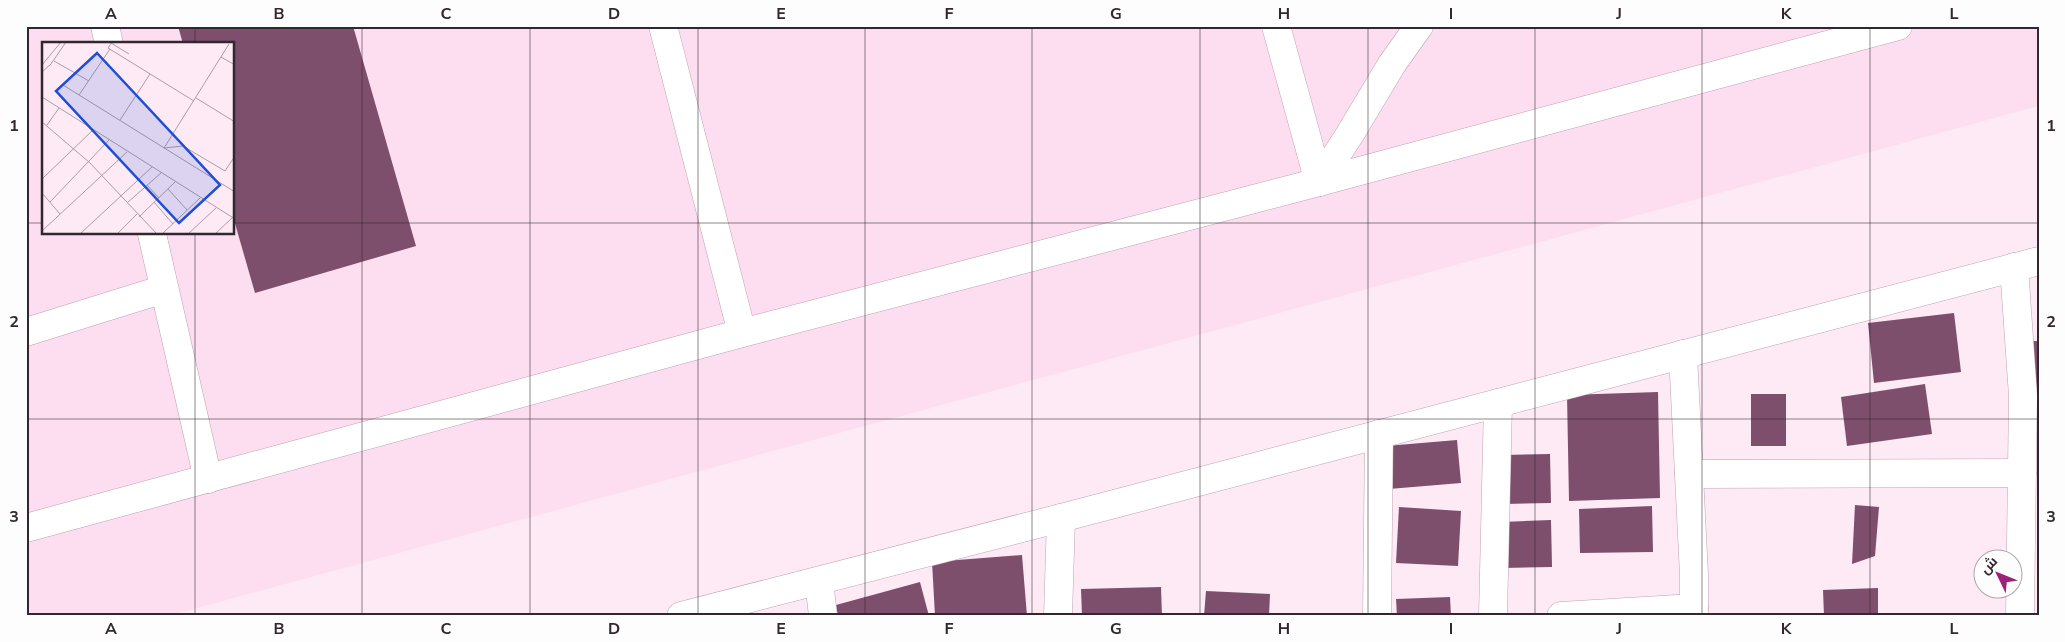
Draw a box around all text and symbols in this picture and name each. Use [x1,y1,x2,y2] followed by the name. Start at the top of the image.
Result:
[105,3,117,25] text: A
[273,3,285,25] text: B
[441,3,452,25] text: C
[608,3,620,25] text: D
[776,3,786,25] text: E
[945,3,954,25] text: F
[1110,3,1122,25] text: G
[1278,3,1290,25] text: H
[1449,3,1453,25] text: I
[1615,3,1622,25] text: J
[1781,3,1793,25] text: K
[1950,3,1959,25] text: L
[42,42,235,235] inset map
[9,115,19,137] text: 1
[2046,115,2056,137] text: 1
[9,311,19,333] text: 2
[2046,311,2056,333] text: 2
[9,506,19,528] text: 3
[2046,506,2056,528] text: 3
[1972,550,2022,600] north arrow
[1976,552,2002,579] text: ش
[105,618,117,640] text: A
[273,618,285,640] text: B
[441,618,452,640] text: C
[608,618,620,640] text: D
[776,618,786,640] text: E
[945,618,954,640] text: F
[1110,618,1122,640] text: G
[1278,618,1290,640] text: H
[1449,618,1453,640] text: I
[1615,618,1622,640] text: J
[1781,618,1793,640] text: K
[1950,618,1959,640] text: L

